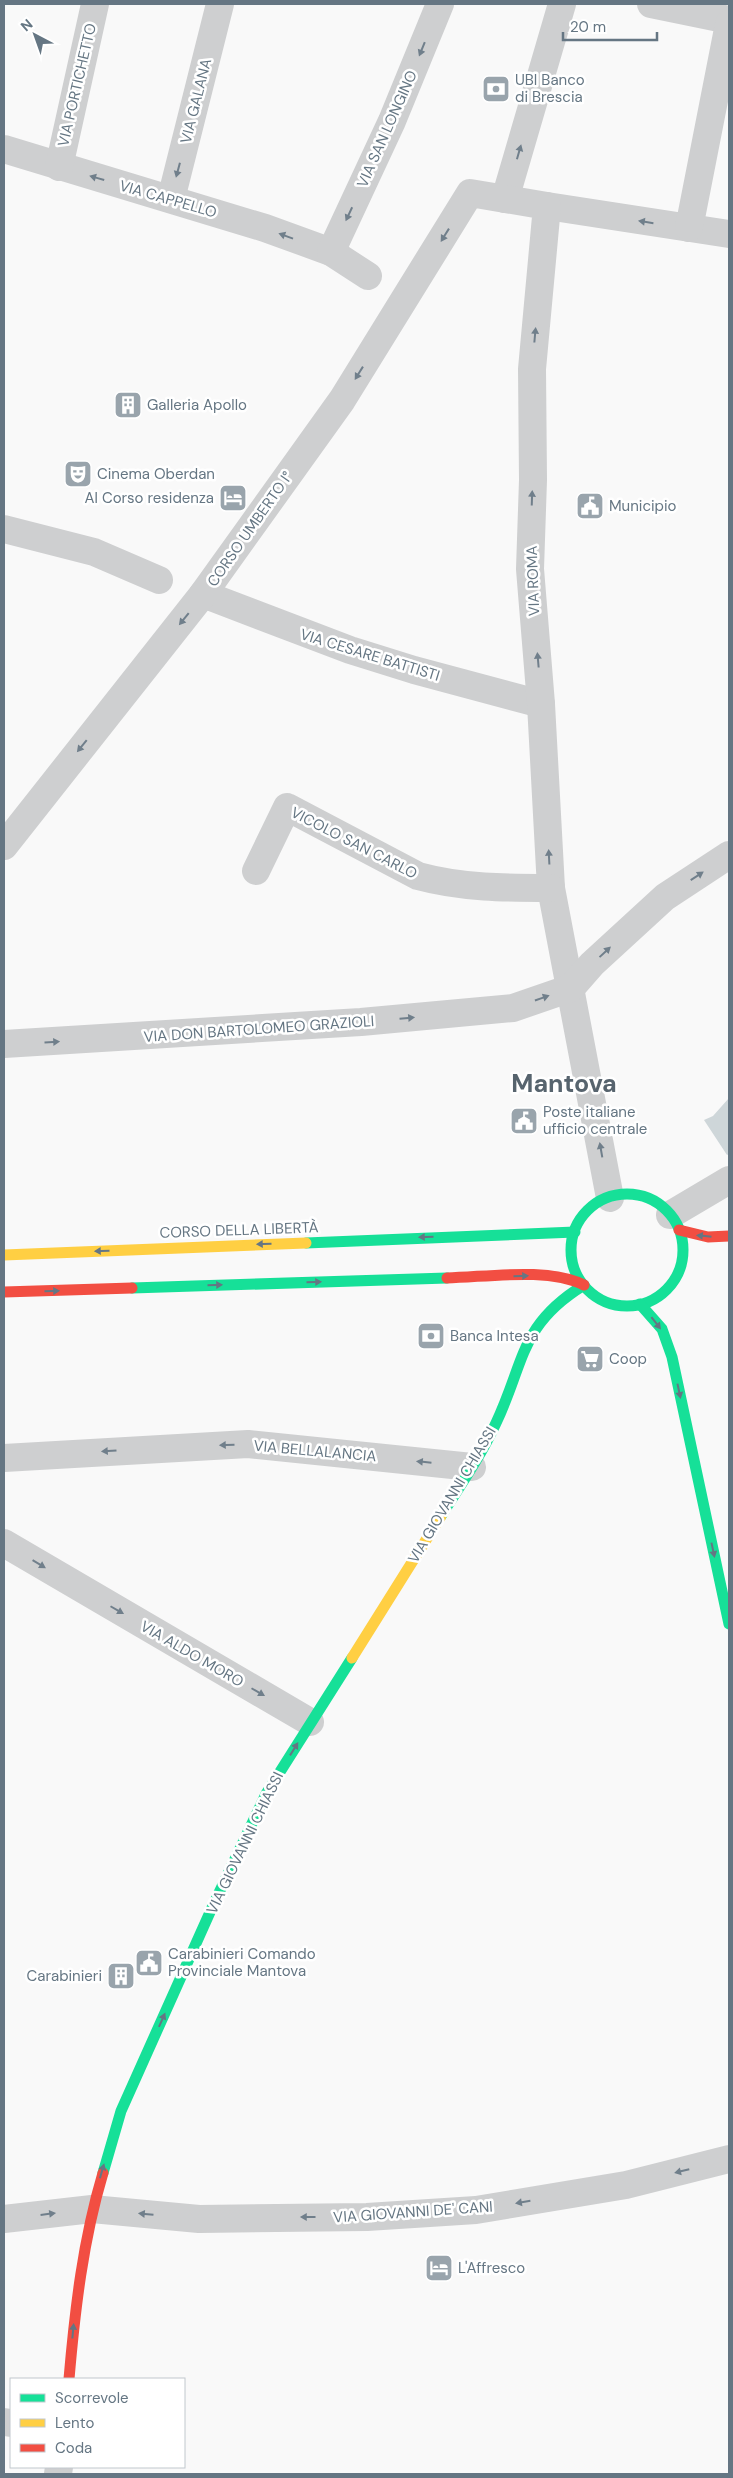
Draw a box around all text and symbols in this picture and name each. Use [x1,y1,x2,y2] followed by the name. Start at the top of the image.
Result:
[10,10,60,60] north arrow
[563,10,657,42] scale bar
[17,15,36,35] text: N
[570,17,606,37] text: 20 m
[53,21,101,149] street label: VIA PORTICHETTO
[417,42,425,56] one-way arrow
[176,56,216,146] street label: VIA GALANA
[352,67,422,191] street label: VIA SAN LONGINO
[515,70,585,107] place label: UBI Banco di Brescia
[481,74,511,104] bank icon: UBI Banco di Brescia
[515,144,523,159] one-way arrow
[174,162,182,177] one-way arrow
[89,173,104,181] one-way arrow
[117,176,219,222] street label: VIA CAPPELLO
[345,207,353,221] one-way arrow
[638,218,654,226] one-way arrow
[440,228,449,241] one-way arrow
[278,231,293,239] one-way arrow
[531,327,539,343] one-way arrow
[354,366,363,379] one-way arrow
[113,390,143,420] building icon: Galleria Apollo
[147,395,247,415] place label: Galleria Apollo
[63,459,93,489] theatre icon: Cinema Oberdan
[97,464,215,484] place label: Cinema Oberdan
[203,467,297,591] street label: CORSO UMBERTO I°
[218,483,248,513] hotel icon: Al Corso residenza
[85,488,214,508] place label: Al Corso residenza
[529,489,537,505] one-way arrow
[575,491,605,521] public building icon: Municipio
[609,496,677,516] place label: Municipio
[522,545,544,617] street label: VIA ROMA
[178,612,189,625] one-way arrow
[298,624,442,686] street label: VIA CESARE BATTISTI
[533,652,541,668] one-way arrow
[76,739,87,752] one-way arrow
[287,802,421,884] street label: VICOLO SAN CARLO
[545,849,553,865] one-way arrow
[690,871,704,881] one-way arrow
[598,947,611,958] one-way arrow
[535,994,550,1002] one-way arrow
[143,1011,375,1047] street label: VIA DON BARTOLOMEO GRAZIOLI
[399,1014,415,1022] one-way arrow
[45,1037,61,1045] one-way arrow
[511,1067,617,1100] district label: Mantova
[543,1102,647,1139] place label: Poste italiane ufficio centrale
[509,1106,539,1136] public building icon: Poste italiane ufficio centrale
[597,1142,605,1157] one-way arrow
[159,1217,319,1243] street label: CORSO DELLA LIBERTÀ
[695,1232,711,1240] one-way arrow
[418,1233,434,1241] one-way arrow
[256,1240,272,1248] one-way arrow
[94,1247,110,1255] one-way arrow
[513,1272,529,1280] one-way arrow
[307,1278,323,1286] one-way arrow
[207,1281,223,1289] one-way arrow
[45,1286,61,1294] one-way arrow
[651,1316,662,1329] one-way arrow
[416,1321,446,1351] bank icon: Banca Intesa
[450,1326,539,1346] place label: Banca Intesa
[575,1344,605,1374] supermarket icon: Coop
[609,1349,647,1369] place label: Coop
[675,1384,683,1399] one-way arrow
[403,1423,501,1567] street label: VIA GIOVANNI CHIASSI
[253,1436,377,1466] street label: VIA BELLALANCIA
[219,1442,235,1450] one-way arrow
[101,1448,117,1456] one-way arrow
[416,1458,432,1466] one-way arrow
[710,1543,718,1559] one-way arrow
[33,1560,46,1569] one-way arrow
[110,1606,124,1615] one-way arrow
[137,1616,247,1692] street label: VIA ALDO MORO
[251,1687,264,1696] one-way arrow
[289,1742,298,1755] one-way arrow
[202,1769,288,1917] street label: VIA GIOVANNI CHIASSI
[168,1944,316,1981] place label: Carabinieri Comando Provinciale Mantova
[134,1948,164,1978] public building icon: Carabinieri Comando Provinciale Mantova
[106,1961,136,1991] building icon: Carabinieri
[27,1966,102,1986] place label: Carabinieri
[158,2013,166,2027] one-way arrow
[99,2164,107,2179] one-way arrow
[674,2167,689,2175] one-way arrow
[333,2196,493,2228] street label: VIA GIOVANNI DE' CANI
[514,2199,530,2207] one-way arrow
[40,2210,56,2218] one-way arrow
[138,2210,154,2218] one-way arrow
[300,2213,316,2221] one-way arrow
[424,2253,454,2283] hotel icon: L'Affresco
[458,2258,525,2278] place label: L'Affresco
[69,2322,77,2338] one-way arrow
[10,2378,185,2468] legend
[55,2388,129,2408] text: Scorrevole
[55,2413,94,2433] text: Lento
[55,2438,92,2458] text: Coda

